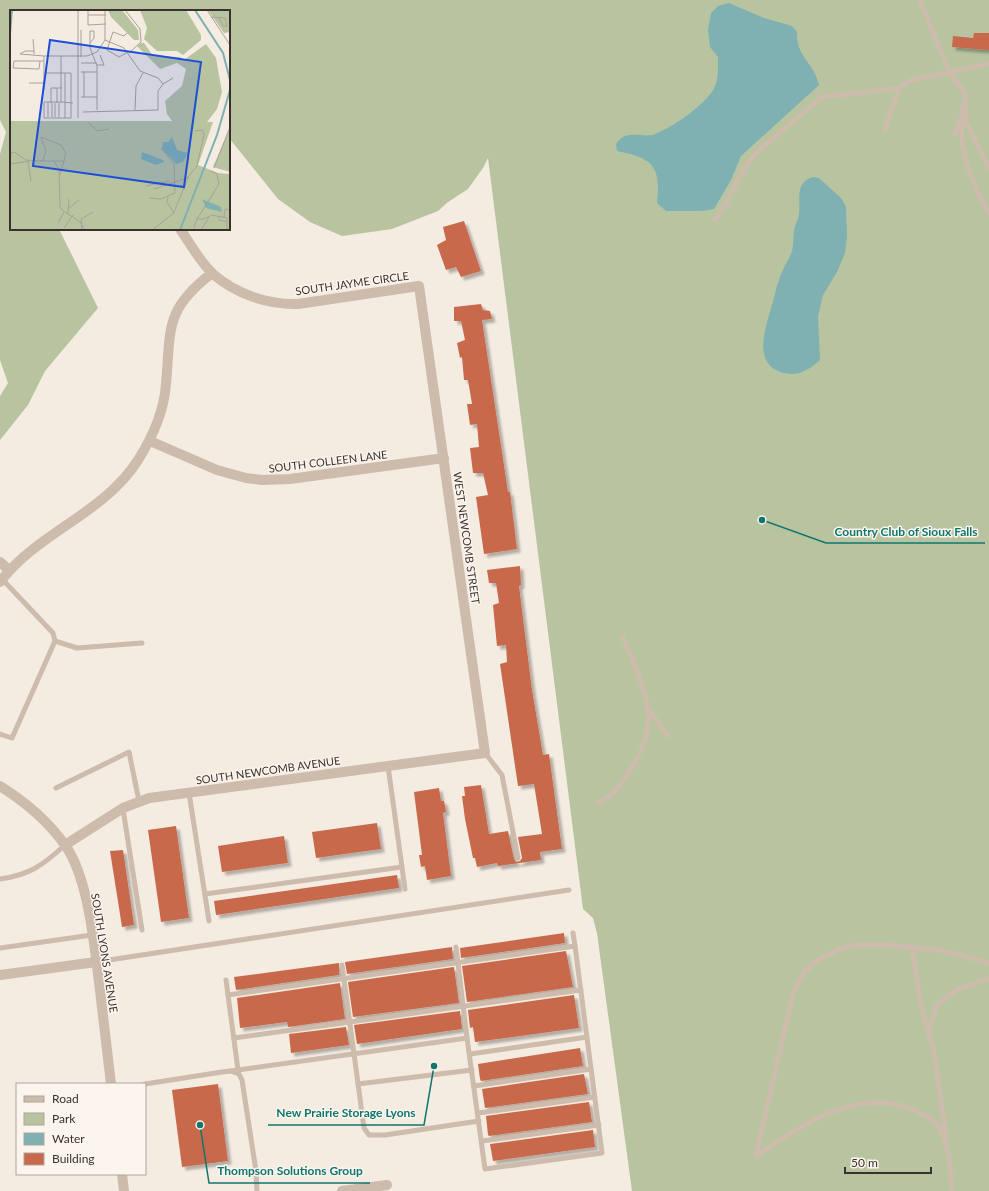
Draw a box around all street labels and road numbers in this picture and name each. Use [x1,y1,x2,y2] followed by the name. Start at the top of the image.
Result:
[294,269,410,297] street label: SOUTH JAYME CIRCLE
[268,447,388,475] street label: SOUTH COLLEEN LANE
[451,471,483,605] street label: WEST NEWCOMB STREET
[195,753,341,787] street label: SOUTH NEWCOMB AVENUE
[89,892,121,1014] street label: SOUTH LYONS AVENUE

